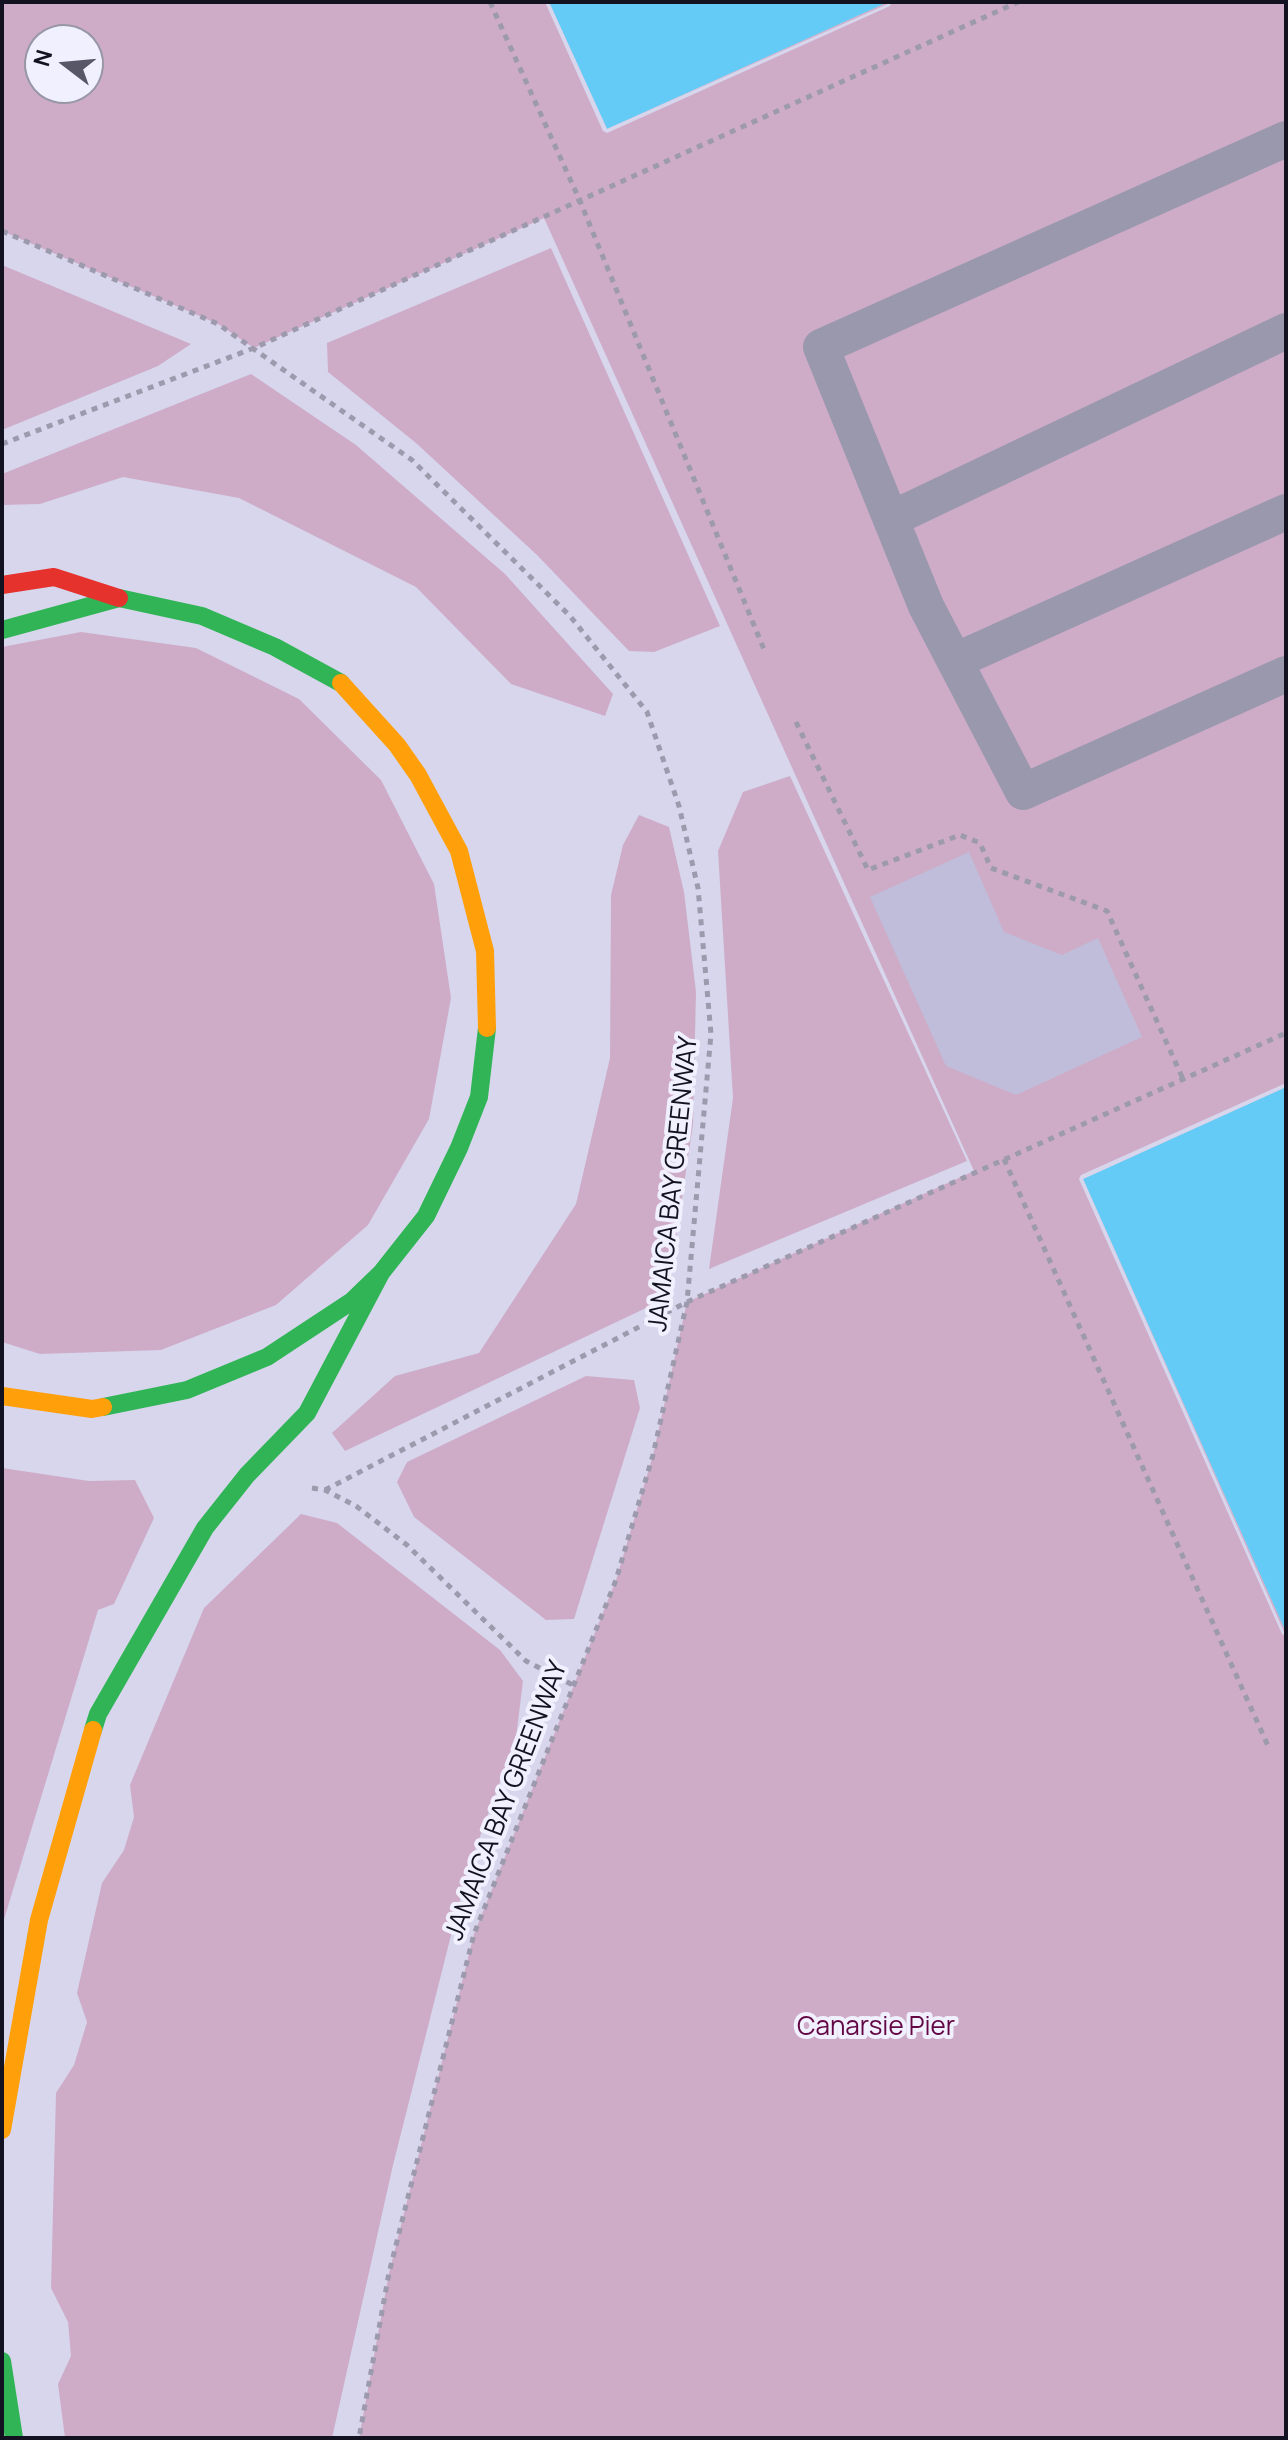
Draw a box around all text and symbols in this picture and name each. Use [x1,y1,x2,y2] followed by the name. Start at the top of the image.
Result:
[24,24,104,104] north arrow
[26,46,59,70] text: N
[643,1035,705,1333] street label: JAMAICA BAY GREENWAY
[439,1657,575,1945] street label: JAMAICA BAY GREENWAY
[797,2012,955,2044] park label: Canarsie Pier

